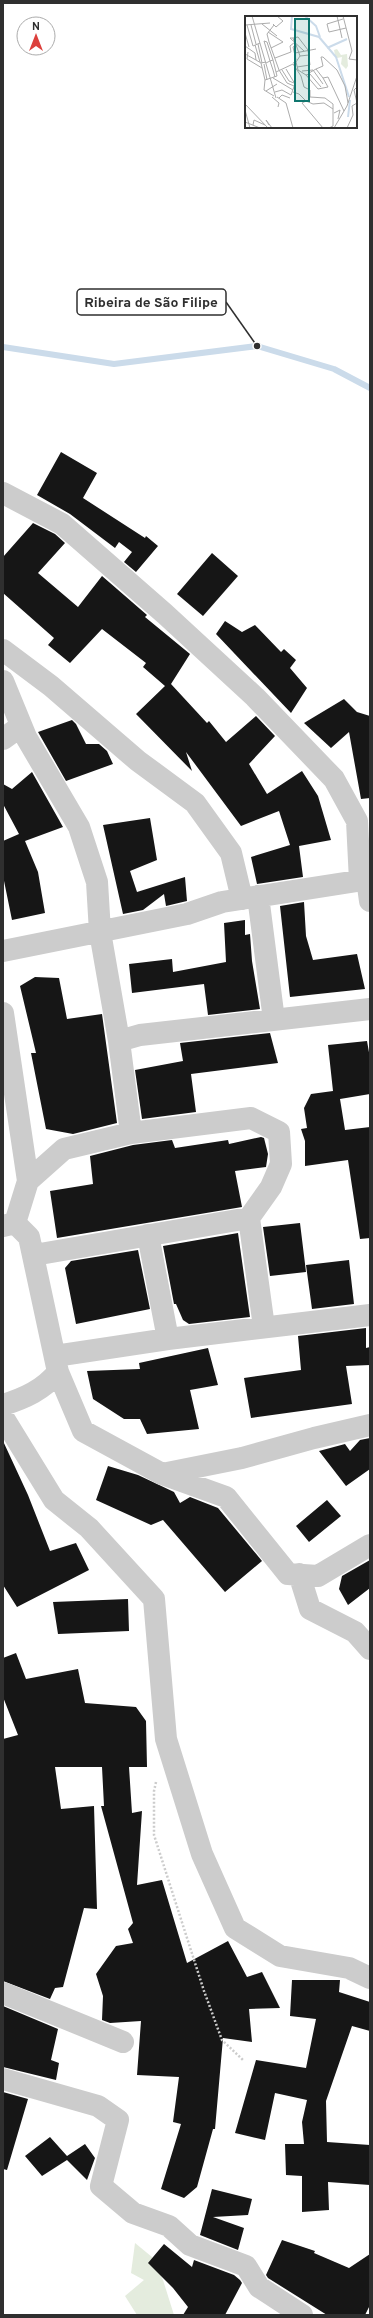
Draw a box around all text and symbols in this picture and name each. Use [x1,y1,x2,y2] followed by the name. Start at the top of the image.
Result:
[16,16,56,56] north arrow
[245,16,357,128] inset map
[32,20,40,34] text: N
[77,289,226,315] callout: Ribeira de São Filipe
[84,295,218,312] text: Ribeira de São Filipe

